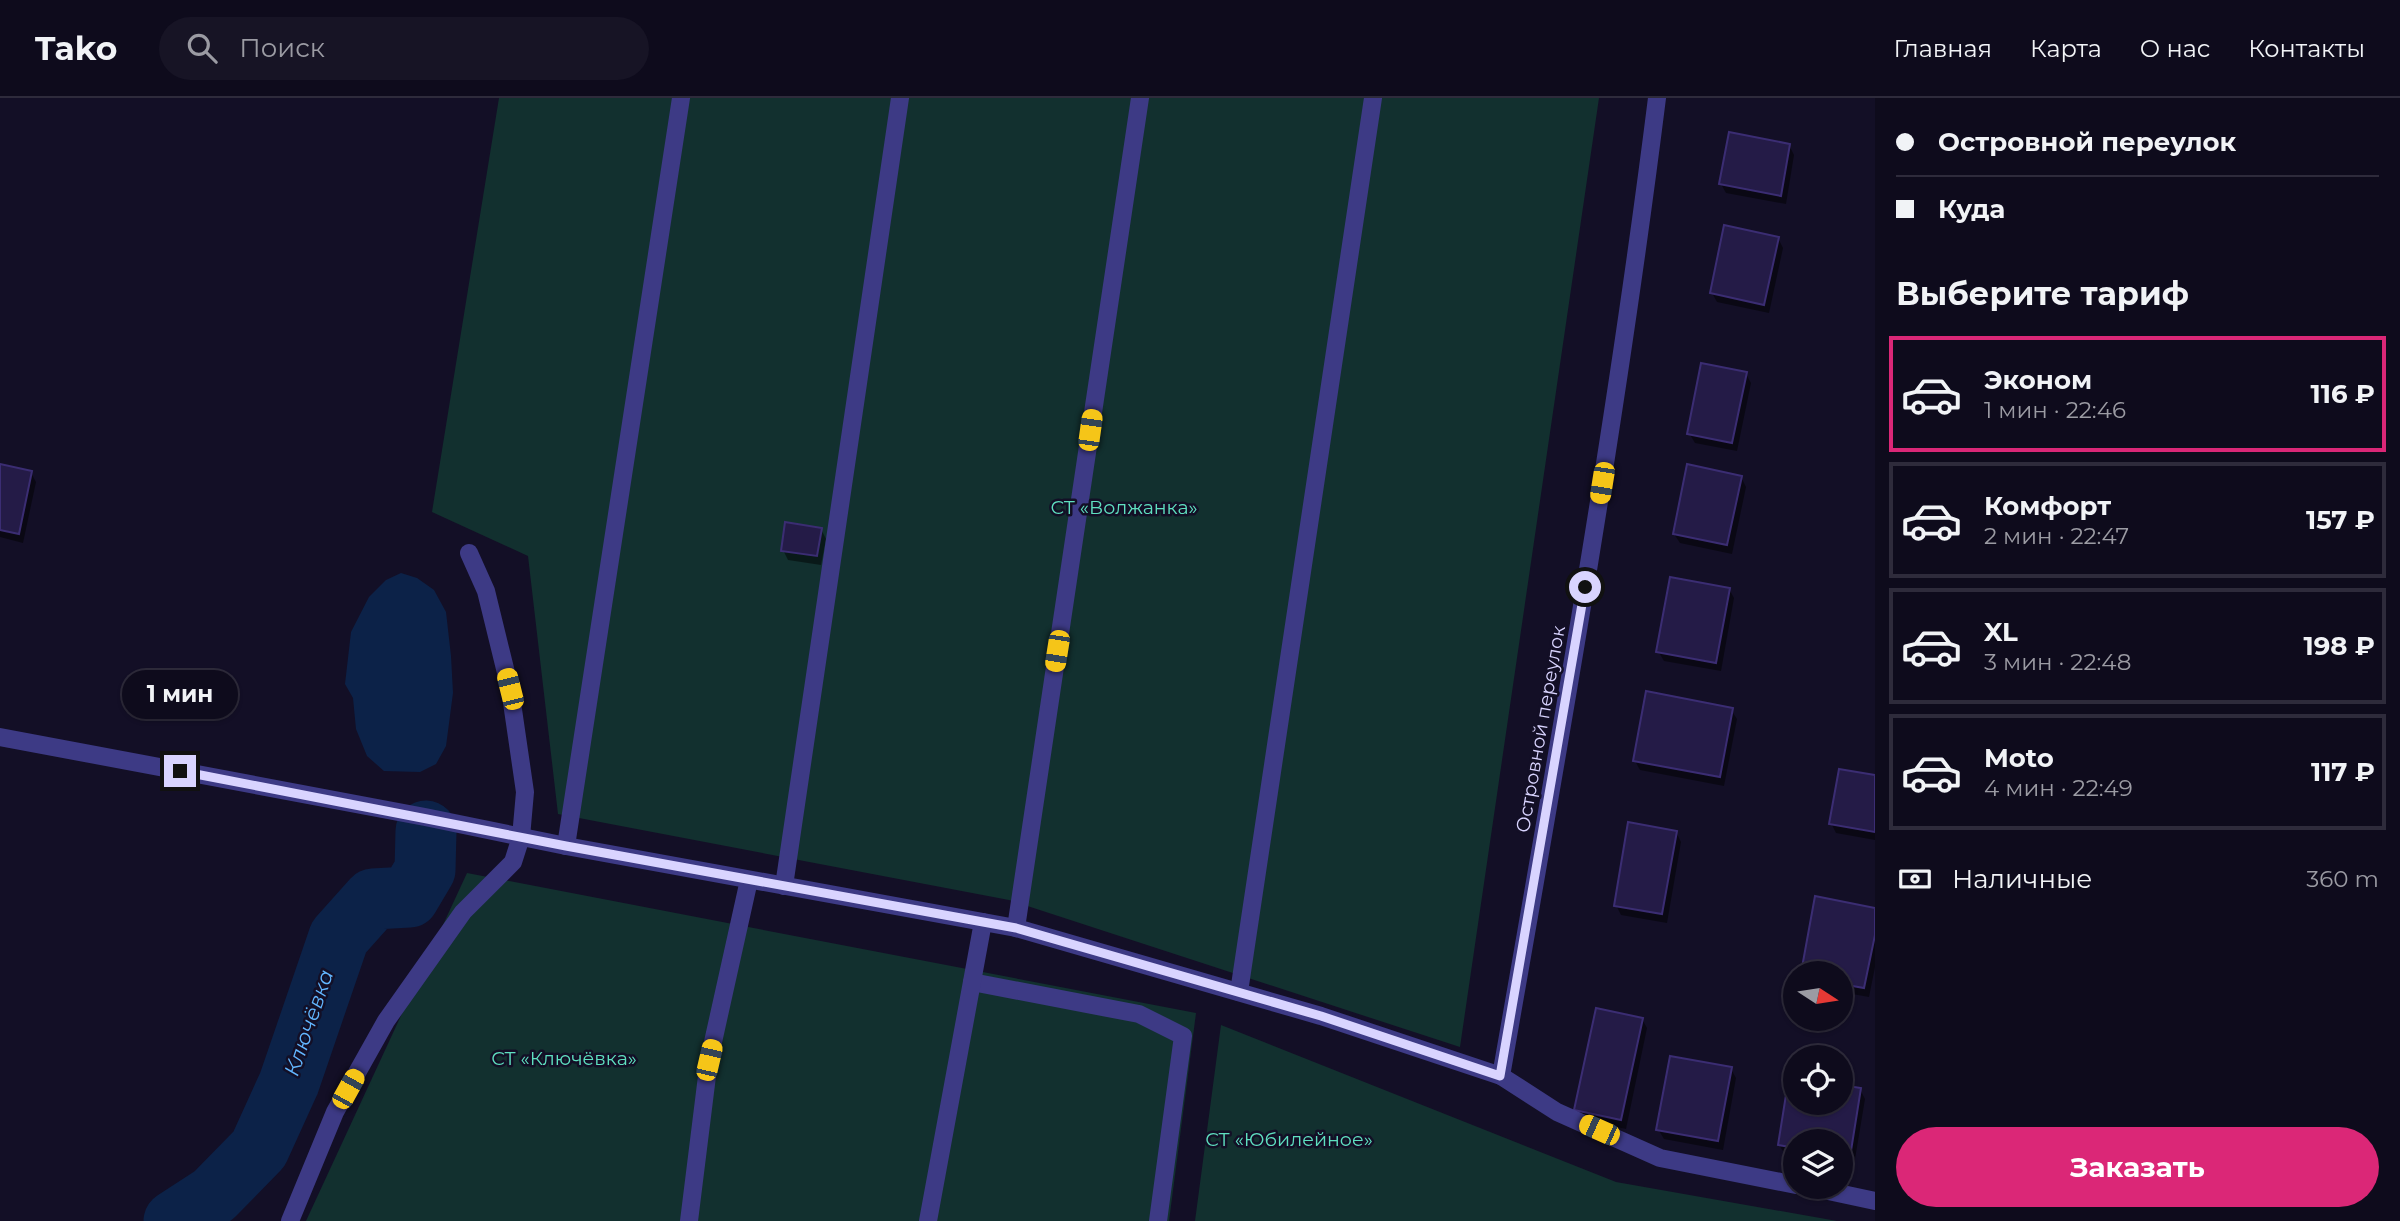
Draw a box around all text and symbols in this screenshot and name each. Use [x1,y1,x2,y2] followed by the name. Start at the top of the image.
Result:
[159,17,649,80] search box
[35,28,117,68] text: Tako
[183,29,221,67] icon: search
[239,32,325,64] text: Поиск
[1894,34,1992,63] text: Главная
[2030,34,2102,63] text: Карта
[2140,34,2210,63] text: О нас
[2248,34,2365,63] text: Контакты
[1938,126,2236,158] text: Островной переулок
[1938,193,2005,225] text: Куда
[1896,274,2189,313] text: Выберите тариф
[1900,363,1963,426] icon: car
[1984,364,2092,396] text: Эконом
[2311,378,2375,410] text: 116 ₽
[1984,396,2126,424] text: 1 мин · 22:46
[1077,408,1104,452] car
[1589,461,1616,505] car
[1900,489,1963,552] icon: car
[1984,490,2111,522] text: Комфорт
[1050,496,1198,519] park label: СТ «Волжанка»
[2306,504,2375,536] text: 157 ₽
[1984,522,2129,550] text: 2 мин · 22:47
[1569,571,1601,603] route start
[1900,615,1963,678] icon: car
[1984,616,2018,648] text: XL
[1511,624,1570,834] street label: Островной переулок
[1044,629,1071,673] car
[2304,630,2375,662] text: 198 ₽
[1984,648,2131,676] text: 3 мин · 22:48
[495,666,526,712] car
[122,670,238,718] callout: 1 мин
[147,680,213,708] text: 1 мин
[1900,741,1963,804] icon: car
[1984,742,2054,774] text: Moto
[164,755,196,787] route end
[2311,756,2375,788] text: 117 ₽
[1984,774,2133,802] text: 4 мин · 22:49
[1896,860,1934,898] icon: cash
[1952,863,2092,895] text: Наличные
[2306,865,2379,893] text: 360 m
[1783,961,1853,1031] north arrow
[1783,961,1853,1199] map controls
[279,966,338,1079] water label: Ключёвка
[695,1037,724,1083] car
[1783,1045,1853,1115] button: locate
[491,1047,637,1070] park label: СТ «Ключёвка»
[329,1066,368,1112] car
[1576,1112,1623,1148] car
[1896,1127,2379,1207] button: Заказать
[1205,1128,1373,1151] park label: СТ «Юбилейное»
[1783,1129,1853,1199] button: layers

